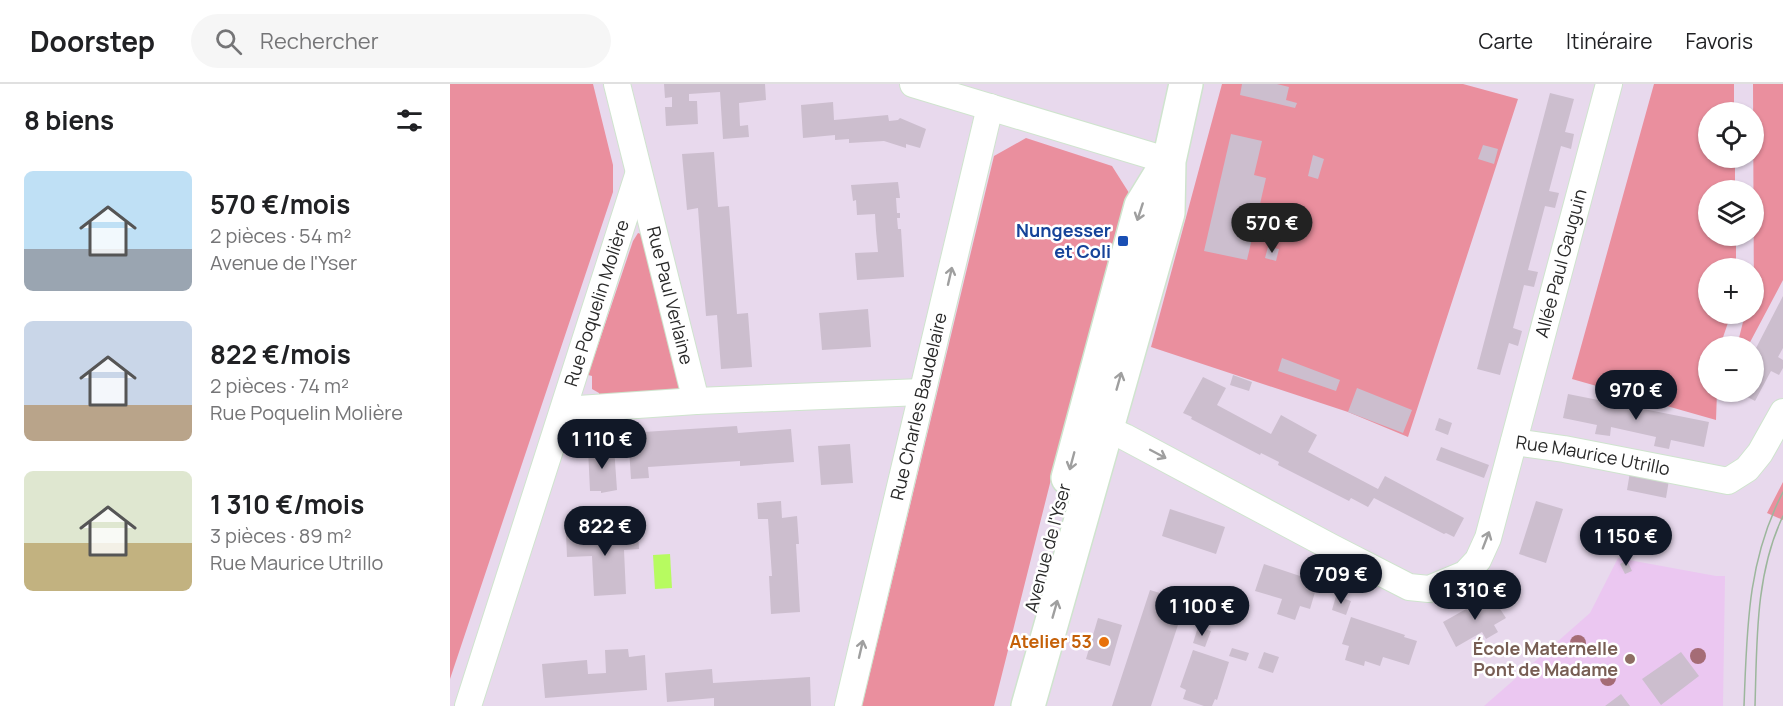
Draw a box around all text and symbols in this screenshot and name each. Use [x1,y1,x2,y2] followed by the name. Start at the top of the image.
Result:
[191,14,611,68] search box
[30,22,155,60] text: Doorstep
[212,25,245,58] icon: search
[260,26,379,56] text: Rechercher
[1479,27,1533,55] text: Carte
[1566,27,1652,55] text: Itinéraire
[1685,27,1753,55] text: Favoris
[24,102,114,138] text: 8 biens
[1698,102,1764,402] map controls
[1698,102,1764,168] button: locate
[393,104,426,137] icon: filters
[1698,180,1764,246] button: layers
[210,186,350,222] text: 570 €/mois
[1529,186,1592,340] street label: Allée Paul Gauguin
[72,195,144,267] icon: home
[1134,202,1145,221] one-way arrow
[1230,203,1314,254] pin: 570 €
[1245,209,1299,236] text: 570 €
[558,216,634,389] street label: Rue Poquelin Molière
[1016,218,1111,263] place label: Nungesser et Coli
[210,222,351,249] text: 2 pièces · 54 m²
[642,224,699,367] street label: Rue Paul Verlaine
[1116,234,1130,248] marker: Nungesser et Coli
[210,249,357,276] text: Avenue de l'Yser
[1698,258,1764,324] button: +
[945,266,957,285] one-way arrow
[884,310,952,502] street label: Rue Charles Baudelaire
[210,336,351,372] text: 822 €/mois
[1698,336,1764,402] button: −
[72,345,144,417] icon: home
[1594,370,1678,421] pin: 970 €
[210,372,349,399] text: 2 pièces · 74 m²
[1114,372,1125,391] one-way arrow
[1609,376,1663,403] text: 970 €
[210,399,403,426] text: Rue Poquelin Molière
[547,419,657,470] pin: 1 110 €
[571,425,633,452] text: 1 110 €
[1514,429,1672,480] street label: Rue Maurice Utrillo
[1148,449,1166,460] one-way arrow
[1066,451,1078,470] one-way arrow
[1018,480,1076,615] street label: Avenue de l'Yser
[210,486,364,522] text: 1 310 €/mois
[72,495,144,567] icon: home
[563,506,647,557] pin: 822 €
[578,512,632,539] text: 822 €
[1571,516,1681,567] pin: 1 150 €
[210,522,352,549] text: 3 pièces · 89 m²
[1594,522,1658,549] text: 1 150 €
[1482,531,1493,550] one-way arrow
[210,549,383,576] text: Rue Maurice Utrillo
[1299,554,1383,605] pin: 709 €
[1314,560,1368,587] text: 709 €
[1420,570,1530,621] pin: 1 310 €
[1443,576,1507,603] text: 1 310 €
[1147,586,1257,637] pin: 1 100 €
[1169,592,1235,619] text: 1 100 €
[1050,600,1061,619] one-way arrow
[1009,629,1092,653] place label: Atelier 53
[1097,635,1111,649] marker: Atelier 53
[1473,636,1618,681] place label: École Maternelle Pont de Madame
[856,640,868,659] one-way arrow
[1623,652,1637,666] marker: École Maternelle Pont de Madame

